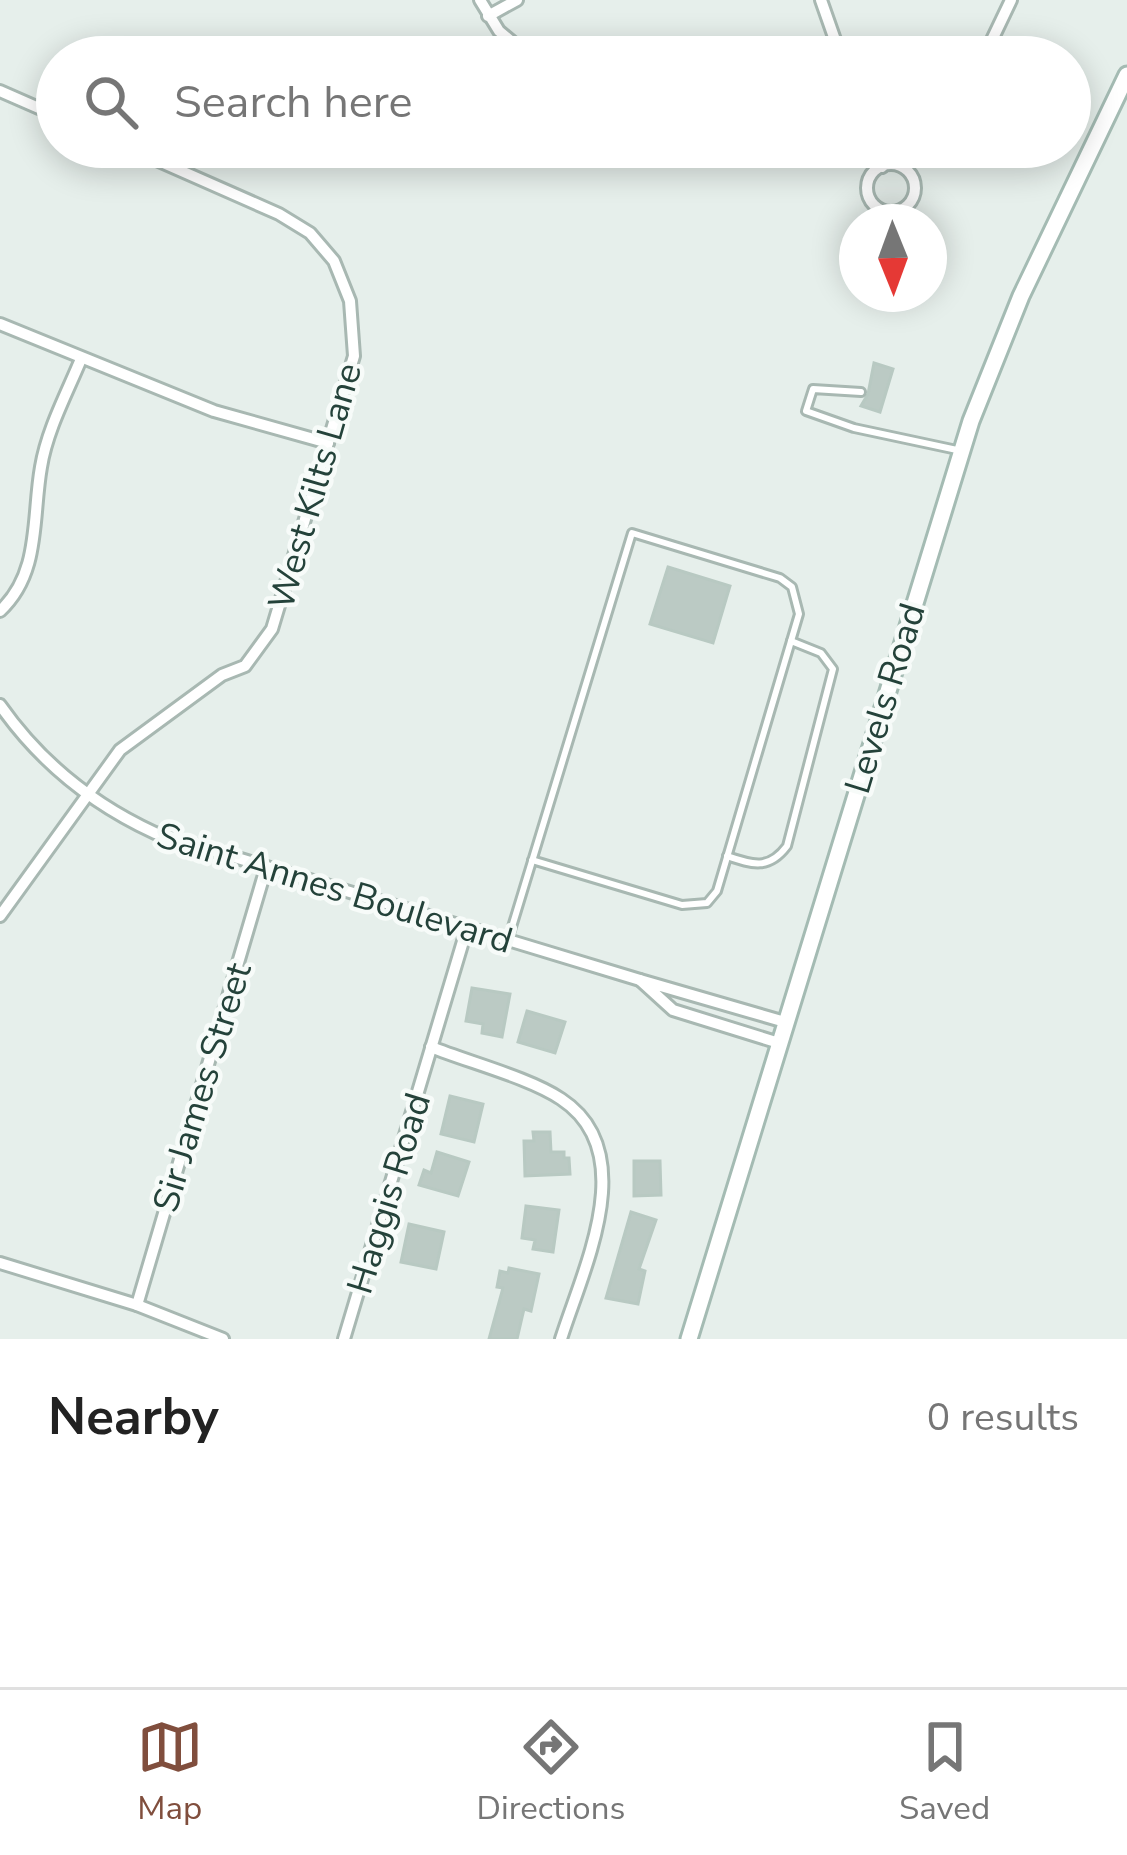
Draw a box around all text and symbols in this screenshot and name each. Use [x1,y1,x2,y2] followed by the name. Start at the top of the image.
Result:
[36,36,1091,168] search box
[78,69,144,135] icon: search
[174,72,413,133] text: Search here
[839,204,947,312] north arrow
[257,357,374,615] street label: West Kilts Lane
[833,597,938,800] street label: Levels Road
[151,811,518,966] street label: Saint Annes Boulevard
[141,956,264,1218] street label: Sir James Street
[336,1087,443,1300] street label: Haggis Road
[48,1382,219,1452] text: Nearby
[927,1391,1079,1444] text: 0 results
[137,1714,203,1831] tab: Map
[477,1714,625,1831] tab: Directions
[899,1714,990,1831] tab: Saved

